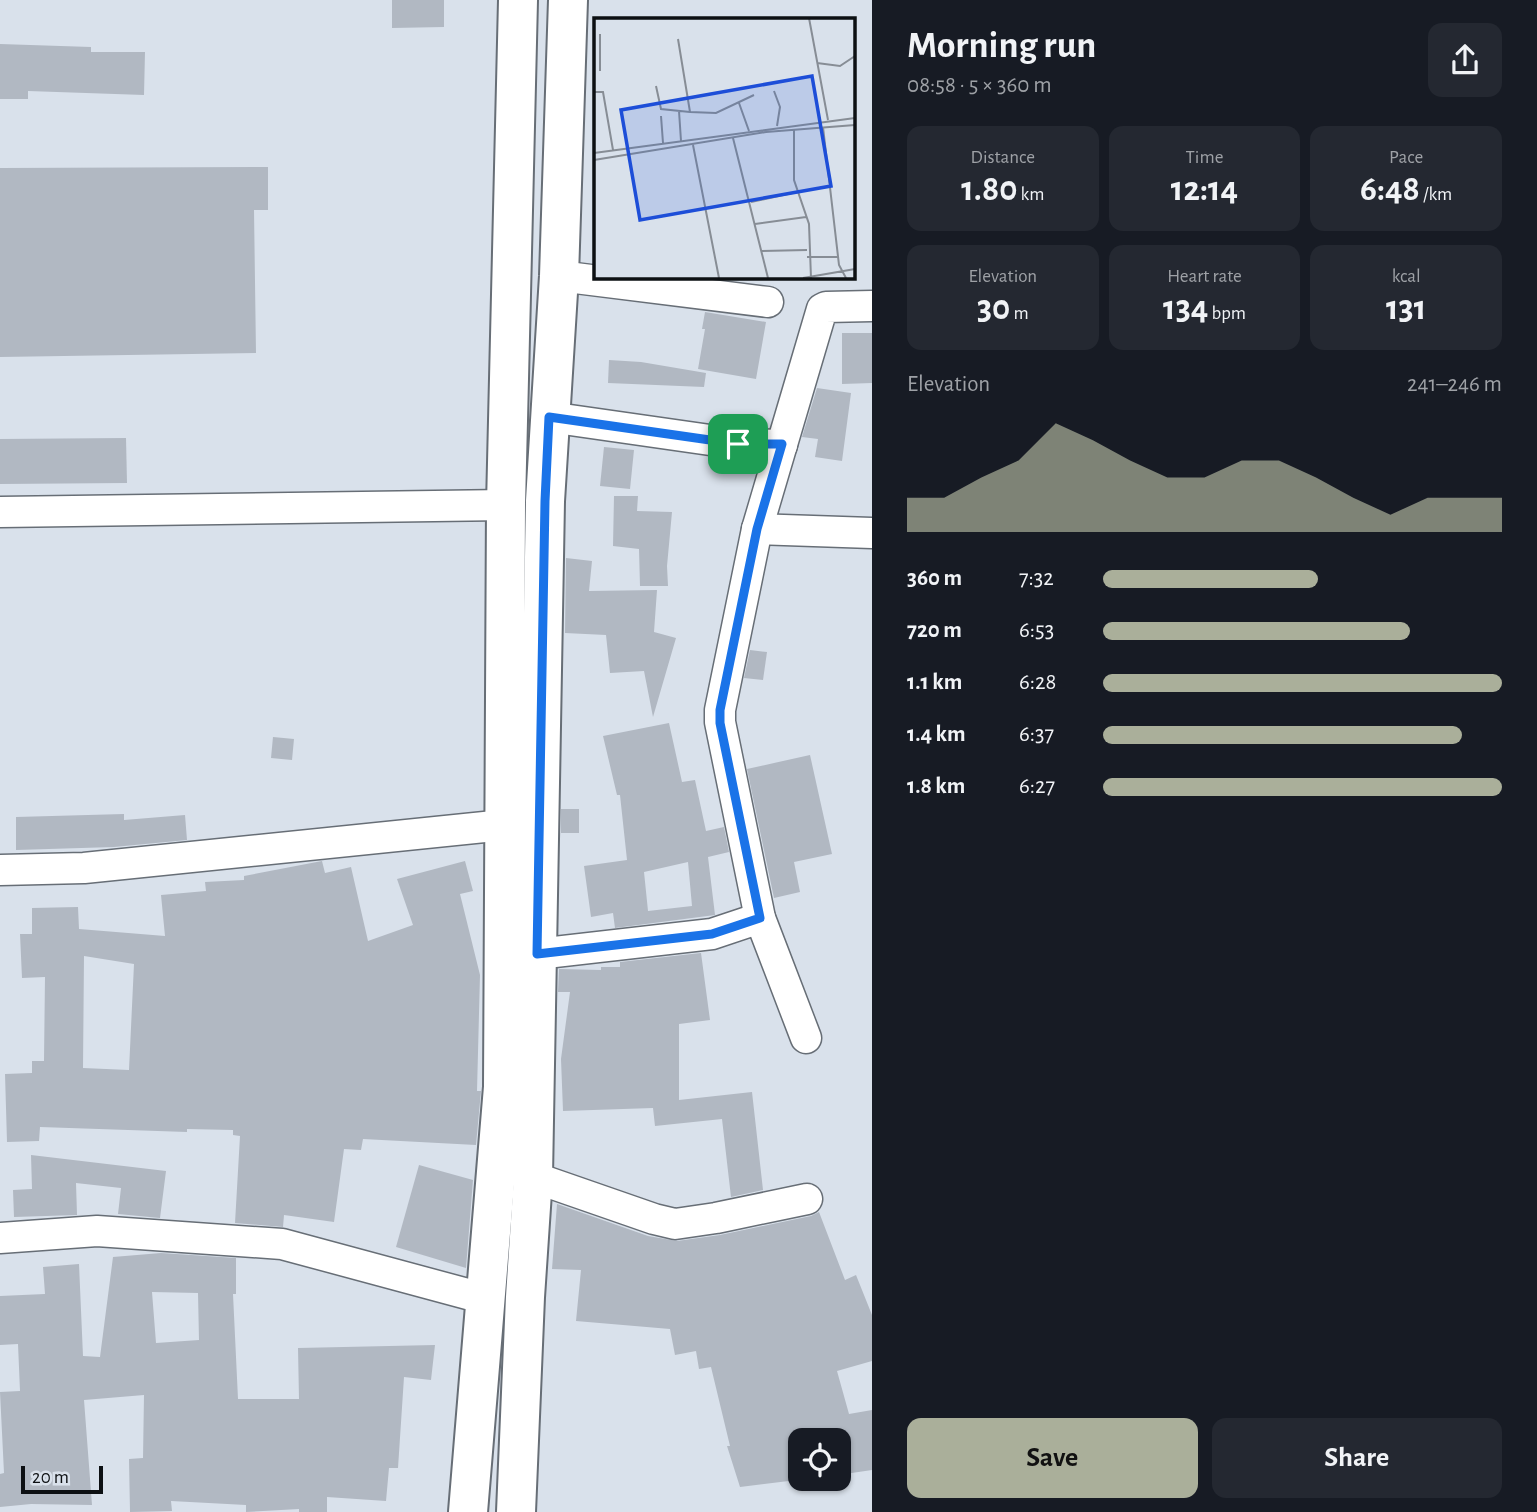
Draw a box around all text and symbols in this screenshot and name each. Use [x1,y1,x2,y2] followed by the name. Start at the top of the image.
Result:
[594,18,855,278] inset map
[1428,23,1502,97] button: share
[907,27,1096,65] text: Morning run
[907,74,1052,97] text: 08:58 · 5 × 360 m
[971,148,1035,167] text: Distance
[1186,148,1223,167] text: Time
[1389,148,1423,167] text: Pace
[961,172,1017,207] text: 1.80
[1171,172,1238,207] text: 12:14
[1360,172,1420,207] text: 6:48
[1017,185,1044,204] text: km
[1420,185,1452,204] text: /km
[968,267,1037,286] text: Elevation
[1167,267,1242,286] text: Heart rate
[1392,267,1421,286] text: kcal
[977,291,1010,326] text: 30
[1163,291,1208,326] text: 134
[1386,291,1426,326] text: 131
[1010,304,1029,323] text: m
[1208,304,1246,323] text: bpm
[907,373,990,396] text: Elevation
[1407,373,1502,396] text: 241–246 m
[708,414,768,474] pin
[719,425,757,463] icon: arrive
[907,567,962,590] text: 360 m
[1019,567,1054,590] text: 7:32
[907,619,962,642] text: 720 m
[1019,619,1054,642] text: 6:53
[907,671,962,694] text: 1.1 km
[1019,671,1056,694] text: 6:28
[907,723,966,746] text: 1.4 km
[1019,723,1054,746] text: 6:37
[907,775,965,798] text: 1.8 km
[1019,775,1055,798] text: 6:27
[907,1418,1198,1498] button: Save
[1212,1418,1502,1498] button: Share
[788,1428,851,1491] map controls
[788,1428,851,1491] button: locate
[21,1463,103,1495] scale bar
[32,1468,69,1487] text: 20 m

